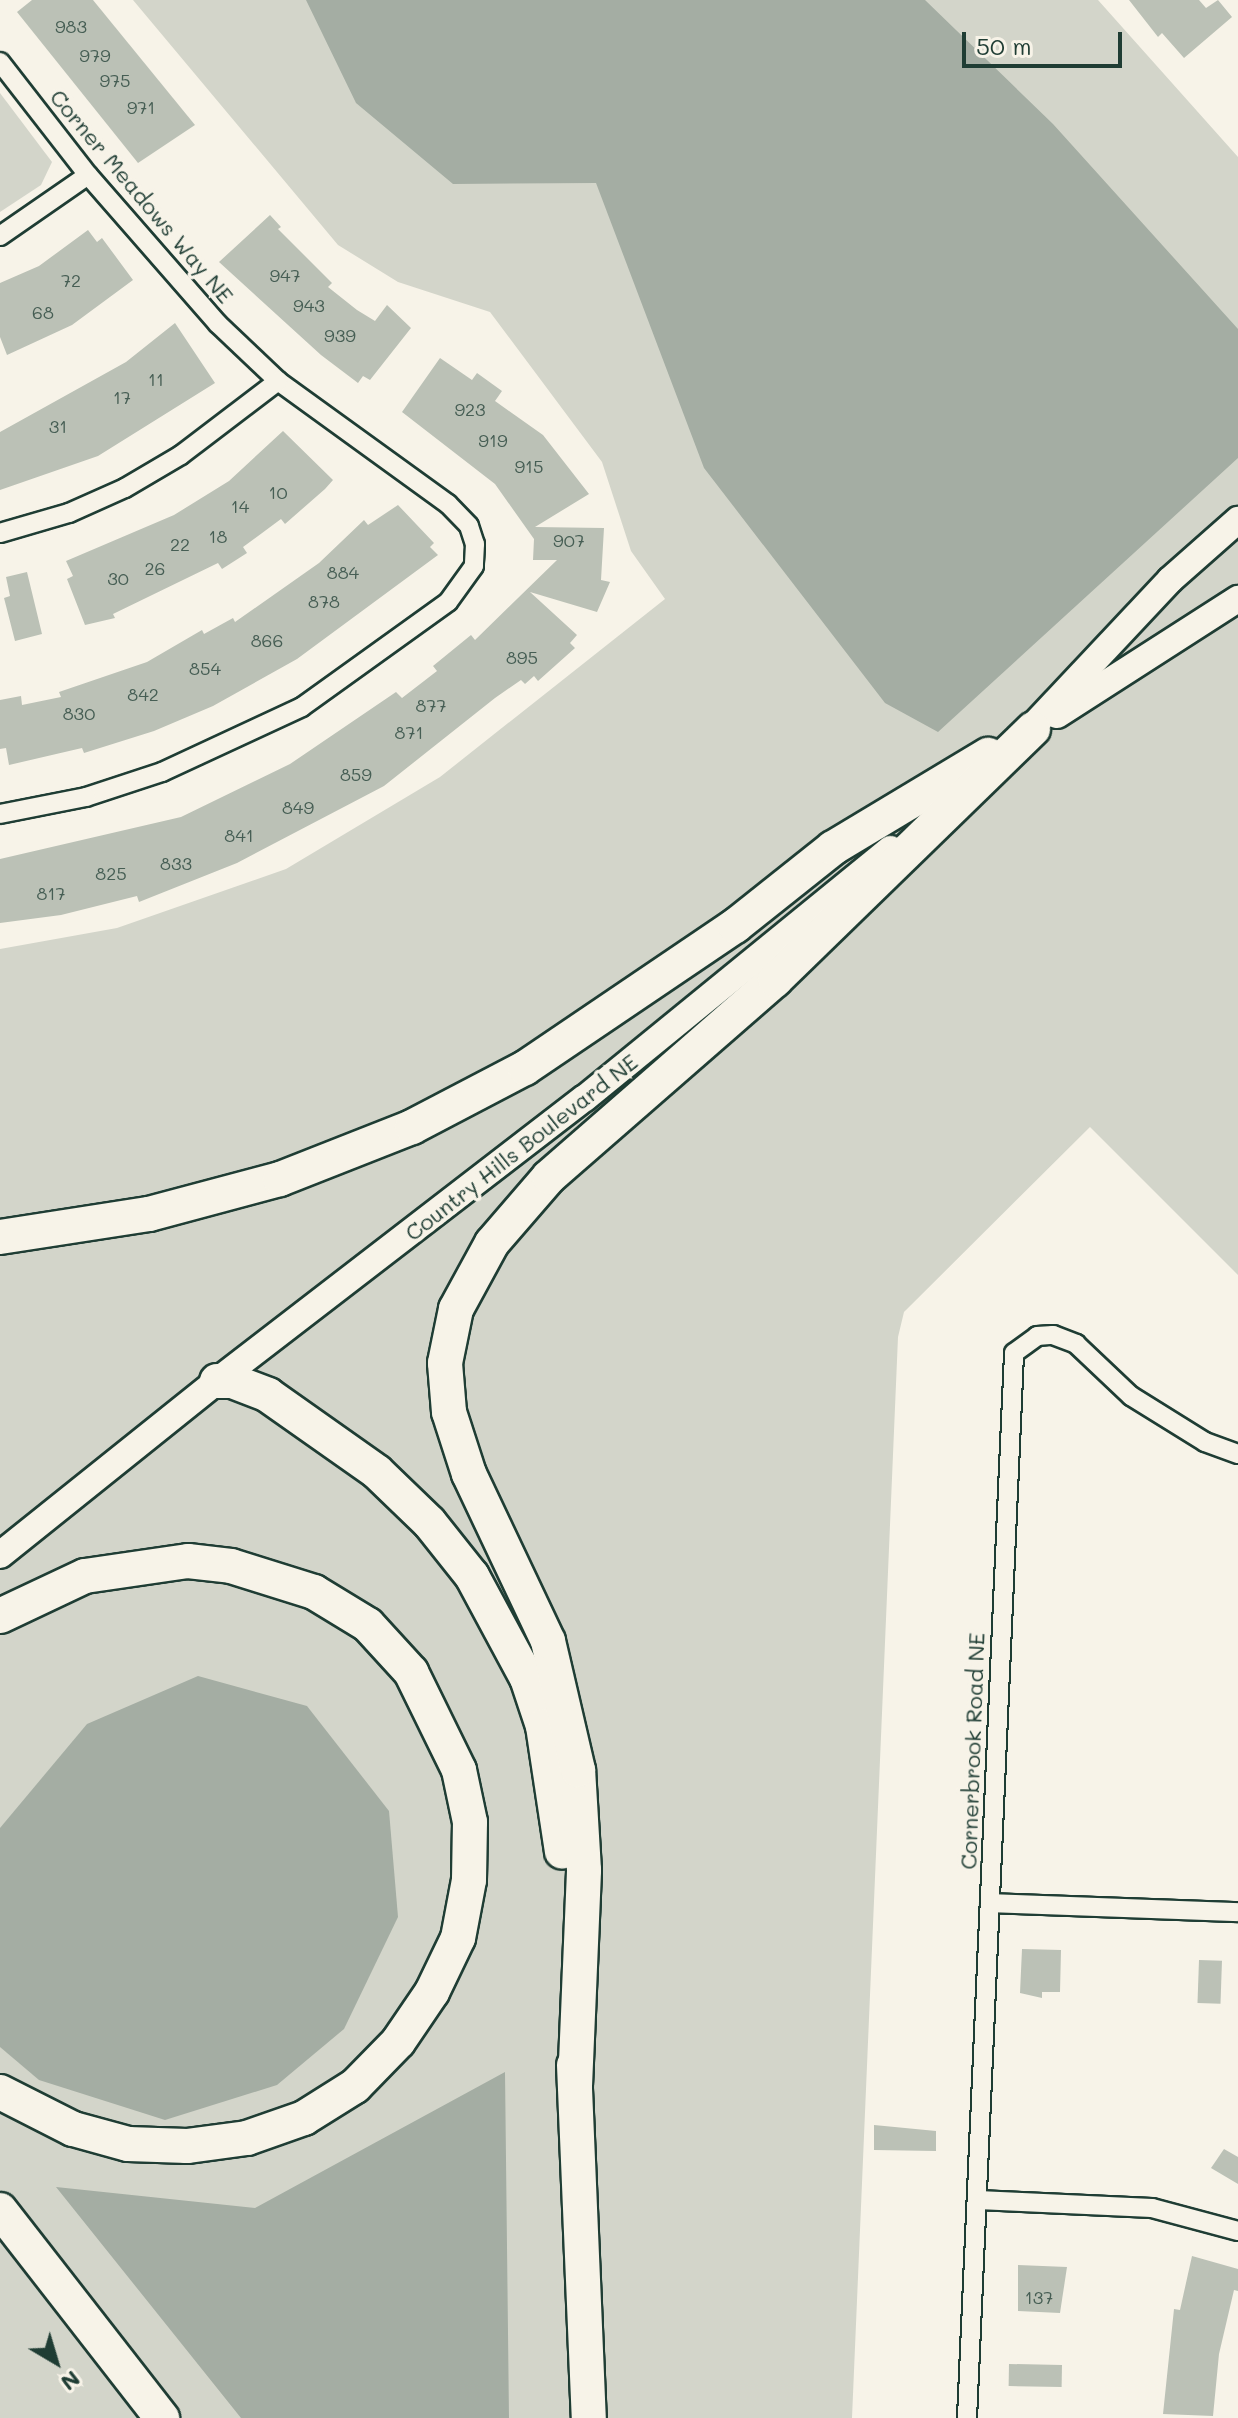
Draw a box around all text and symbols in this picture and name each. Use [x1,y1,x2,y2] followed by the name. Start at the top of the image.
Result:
[55,15,87,37] house number: 983
[966,16,1126,66] scale bar
[976,30,1032,61] text: 50 m
[79,44,111,66] house number: 979
[99,69,131,91] house number: 975
[45,84,239,308] street label: Corner Meadows Way NE
[127,96,155,118] house number: 971
[269,264,301,286] house number: 947
[61,269,81,291] house number: 72
[293,294,325,316] house number: 943
[32,301,54,323] house number: 68
[324,324,356,346] house number: 939
[148,368,164,390] house number: 11
[113,386,131,408] house number: 17
[454,398,486,420] house number: 923
[49,415,67,437] house number: 31
[478,429,508,451] house number: 919
[514,455,544,477] house number: 915
[268,481,288,503] house number: 10
[231,495,249,517] house number: 14
[209,525,227,547] house number: 18
[553,529,585,551] house number: 907
[170,533,190,555] house number: 22
[145,557,165,579] house number: 26
[327,561,359,583] house number: 884
[107,567,129,589] house number: 30
[308,590,340,612] house number: 878
[251,629,283,651] house number: 866
[506,646,538,668] house number: 895
[189,657,221,679] house number: 854
[127,683,159,705] house number: 842
[416,694,446,716] house number: 877
[63,702,95,724] house number: 830
[395,721,423,743] house number: 871
[340,763,372,785] house number: 859
[282,796,314,818] house number: 849
[224,824,254,846] house number: 841
[160,852,192,874] house number: 833
[95,862,127,884] house number: 825
[37,882,65,904] house number: 817
[400,1048,642,1246] street label: Country Hills Boulevard NE
[955,1632,989,1870] street label: Cornerbrook Road NE
[1025,2286,1053,2308] house number: 137
[16,2322,96,2402] north arrow
[56,2365,87,2398] text: N

